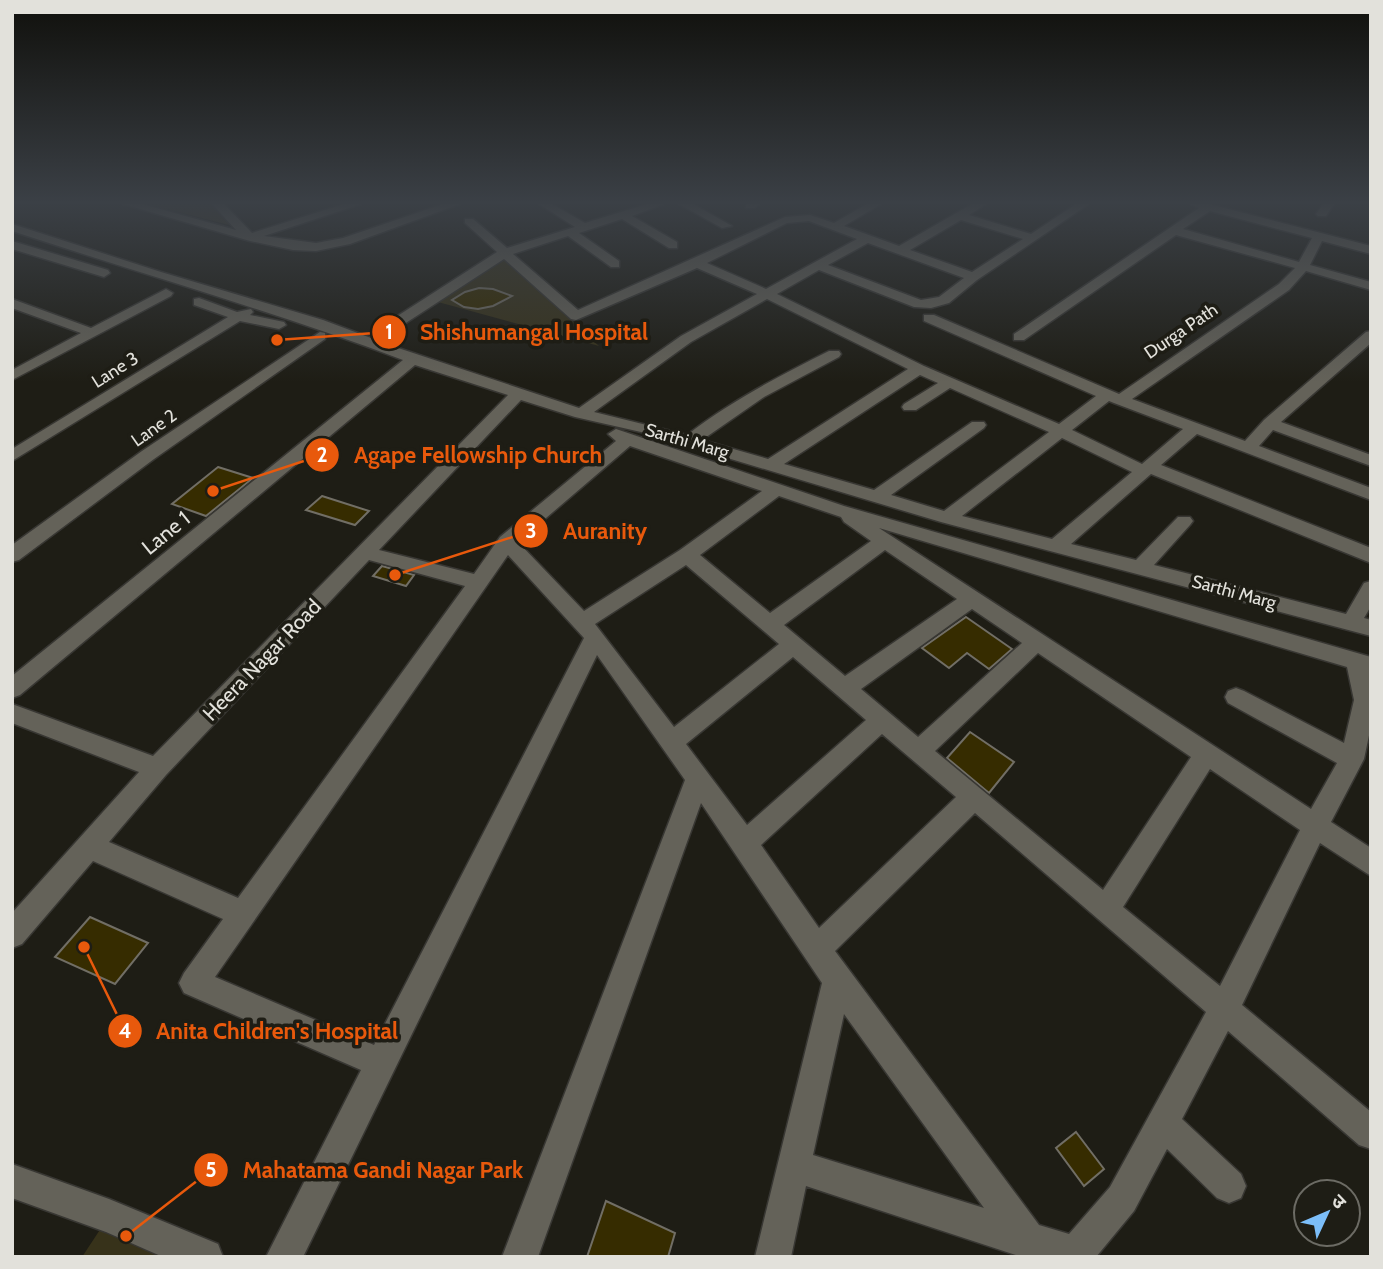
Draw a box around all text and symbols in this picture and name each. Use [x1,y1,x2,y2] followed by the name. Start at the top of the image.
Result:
[1140,298,1222,364] street label: Durga Path
[371,310,662,354] callout: Shishumangal Hospital
[420,318,648,346] text: Shishumangal Hospital
[385,319,393,344] text: 1
[88,347,142,393] street label: Lane 3
[127,405,181,451] street label: Lane 2
[643,419,732,464] street label: Sarthi Marg
[305,433,616,477] callout: Agape Fellowship Church
[354,441,602,469] text: Agape Fellowship Church
[316,442,328,467] text: 2
[137,506,195,560] street label: Lane 1
[514,509,661,553] callout: Auranity
[563,517,648,545] text: Auranity
[525,518,537,543] text: 3
[1190,570,1279,614] street label: Sarthi Marg
[197,594,326,726] street label: Heera Nagar Road
[107,1009,413,1053] callout: Anita Children's Hospital
[156,1017,398,1045] text: Anita Children's Hospital
[118,1018,132,1043] text: 4
[194,1148,537,1192] callout: Mahatama Gandi Nagar Park
[243,1156,524,1184] text: Mahatama Gandi Nagar Park
[205,1157,217,1182] text: 5
[1292,1178,1362,1248] north arrow
[1327,1190,1352,1214] text: उ

